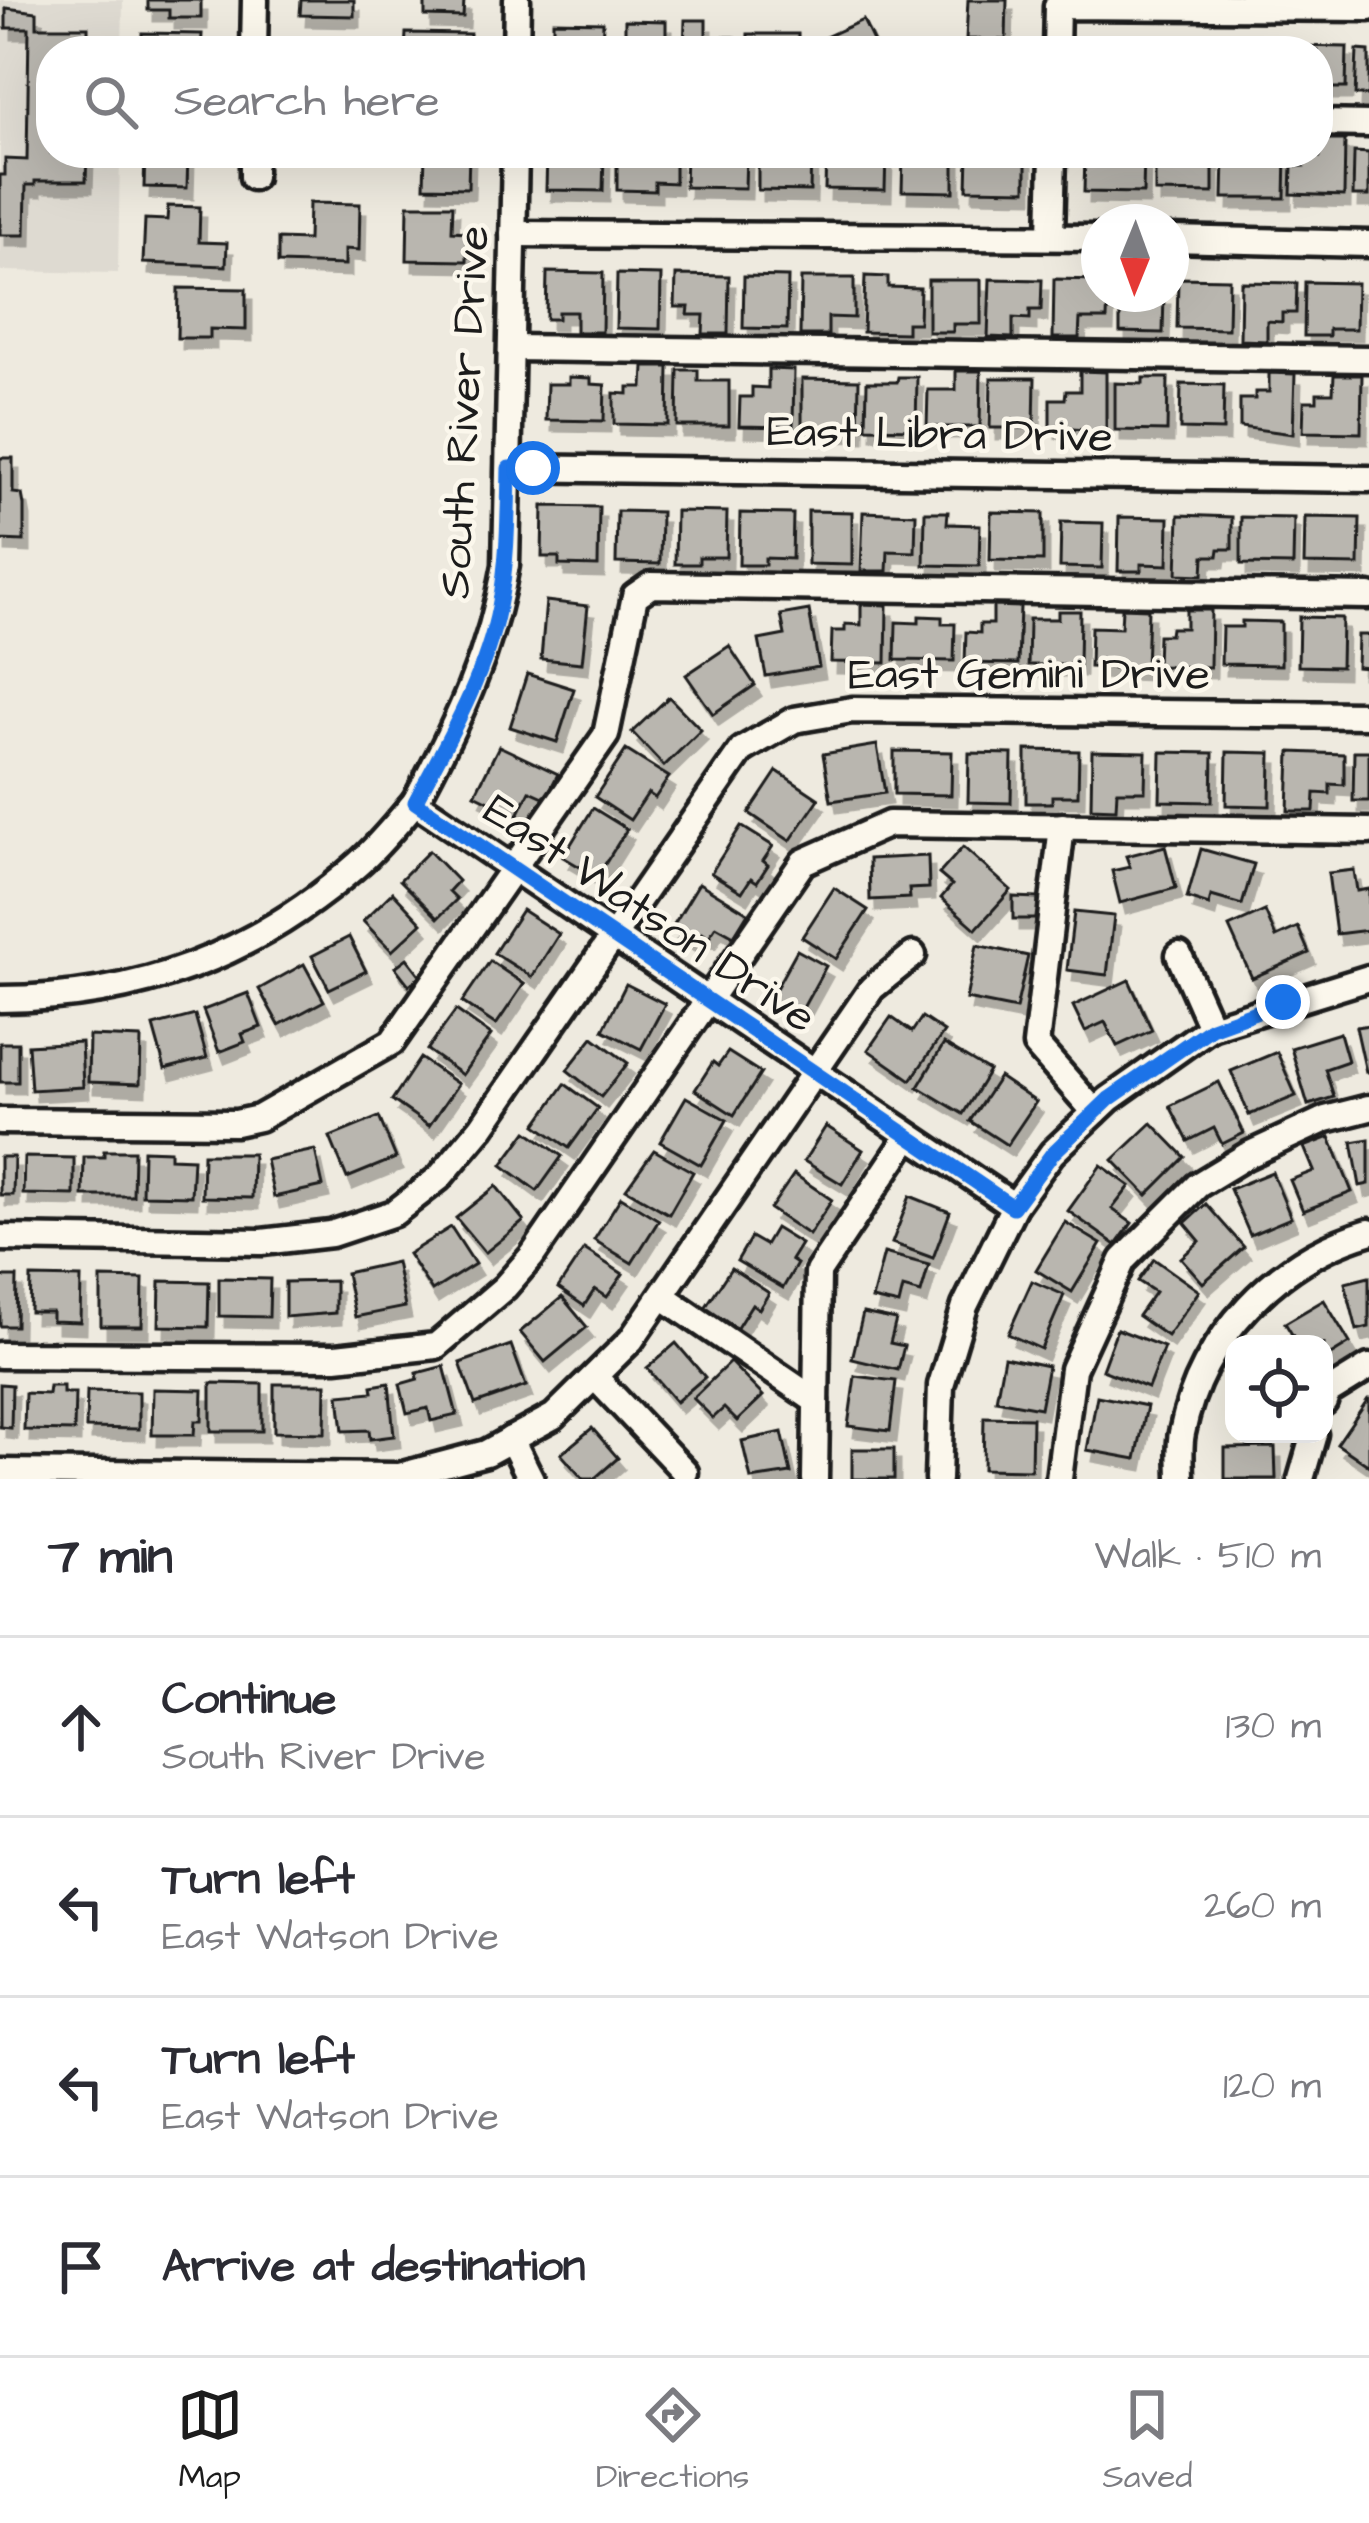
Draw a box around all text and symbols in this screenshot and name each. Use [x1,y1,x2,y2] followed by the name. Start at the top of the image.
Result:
[36,36,1333,168] search box
[78,69,144,135] icon: search
[174,71,440,133] text: Search here
[1081,204,1189,312] north arrow
[424,224,506,600] street label: South River Drive
[767,401,1113,469] street label: East Libra Drive
[506,441,560,495] route start
[848,644,1210,706] street label: East Gemini Drive
[471,780,828,1049] street label: East Watson Drive
[1256,975,1310,1029] route end
[1225,1335,1333,1443] map controls
[1225,1335,1333,1443] button: locate
[48,1522,173,1593] text: 7 min
[1095,1530,1321,1584] text: Walk · 510 m
[162,1669,336,1731] text: Continue
[48,1694,114,1760] icon: ahead
[1226,1700,1321,1754] text: 130 m
[162,1731,486,1785] text: South River Drive
[162,1849,355,1911] text: Turn left
[48,1874,114,1940] icon: left
[1204,1880,1321,1934] text: 260 m
[162,1911,499,1965] text: East Watson Drive
[162,2029,355,2091] text: Turn left
[48,2054,114,2120] icon: left
[1223,2060,1321,2114] text: 120 m
[162,2091,499,2145] text: East Watson Drive
[48,2234,114,2300] icon: arrive
[162,2236,585,2298] text: Arrive at destination
[177,2382,243,2500] tab: Map
[596,2382,749,2500] tab: Directions
[1102,2382,1192,2500] tab: Saved

